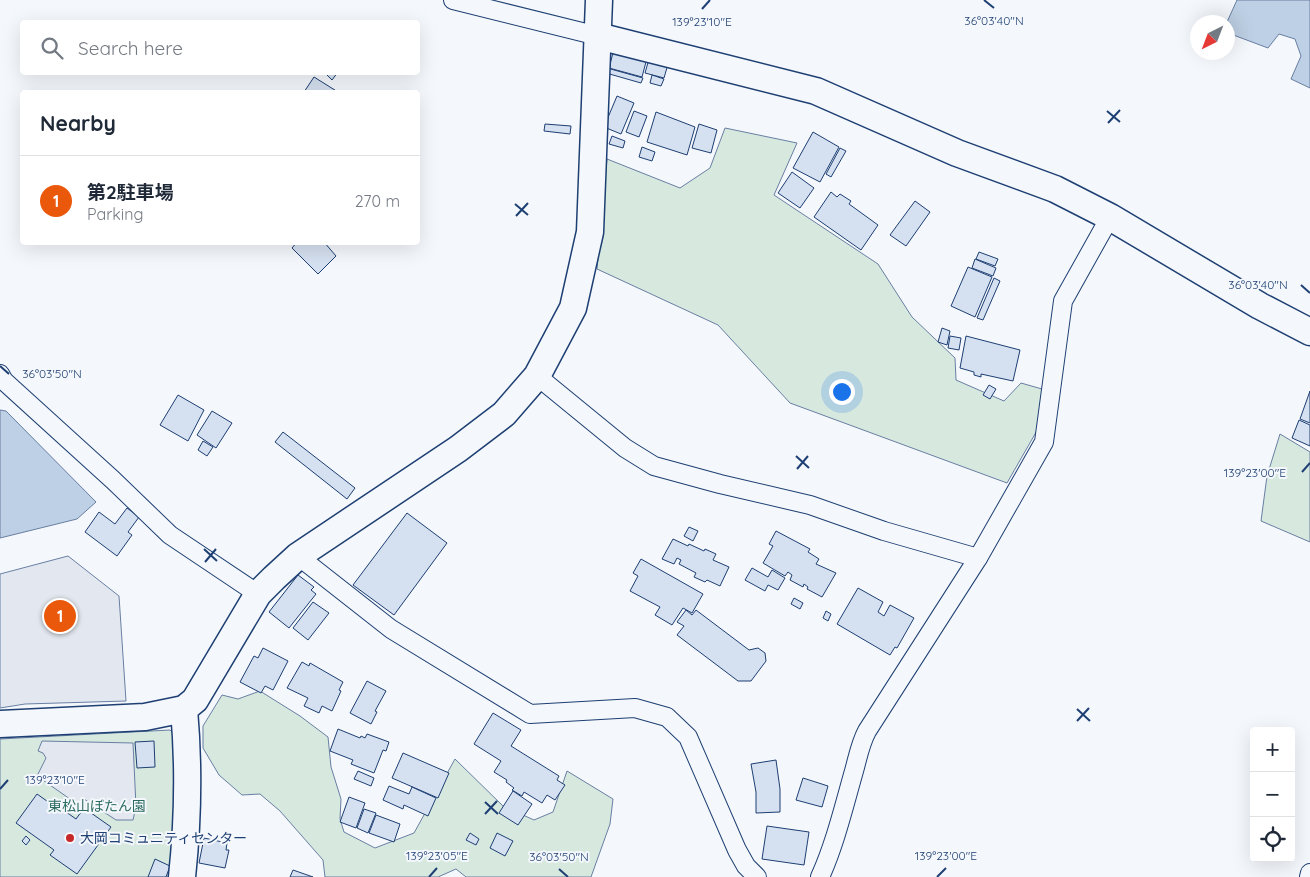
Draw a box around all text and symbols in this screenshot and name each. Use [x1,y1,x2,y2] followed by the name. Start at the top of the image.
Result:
[964,13,1024,28] text: 36°03'40"N
[672,14,732,29] text: 139°23'10"E
[1190,15,1235,60] north arrow
[20,20,420,75] search box
[38,34,66,62] icon: search
[78,36,183,60] text: Search here
[40,110,116,136] text: Nearby
[87,180,174,204] text: 第2駐車場
[53,191,59,211] text: 1
[355,191,400,211] text: 270 m
[87,204,144,224] text: Parking
[1228,277,1288,292] text: 36°03'40"N
[22,366,82,381] text: 36°03'50"N
[829,379,855,405] your location
[1224,465,1286,480] text: 139°23'00"E
[44,597,76,635] pin: 1
[1250,727,1295,862] map controls
[1250,727,1295,772] button: +
[25,772,85,787] text: 139°23'10"E
[1250,772,1295,817] button: −
[48,797,146,815] park label: 東松山ぼたん園
[1250,817,1295,862] button: locate
[80,829,247,847] place label: 大岡コミュニティセンター
[64,832,76,844] marker: 大岡コミュニティセンター
[406,848,468,863] text: 139°23'05"E
[915,848,977,863] text: 139°23'00"E
[529,849,589,864] text: 36°03'50"N

